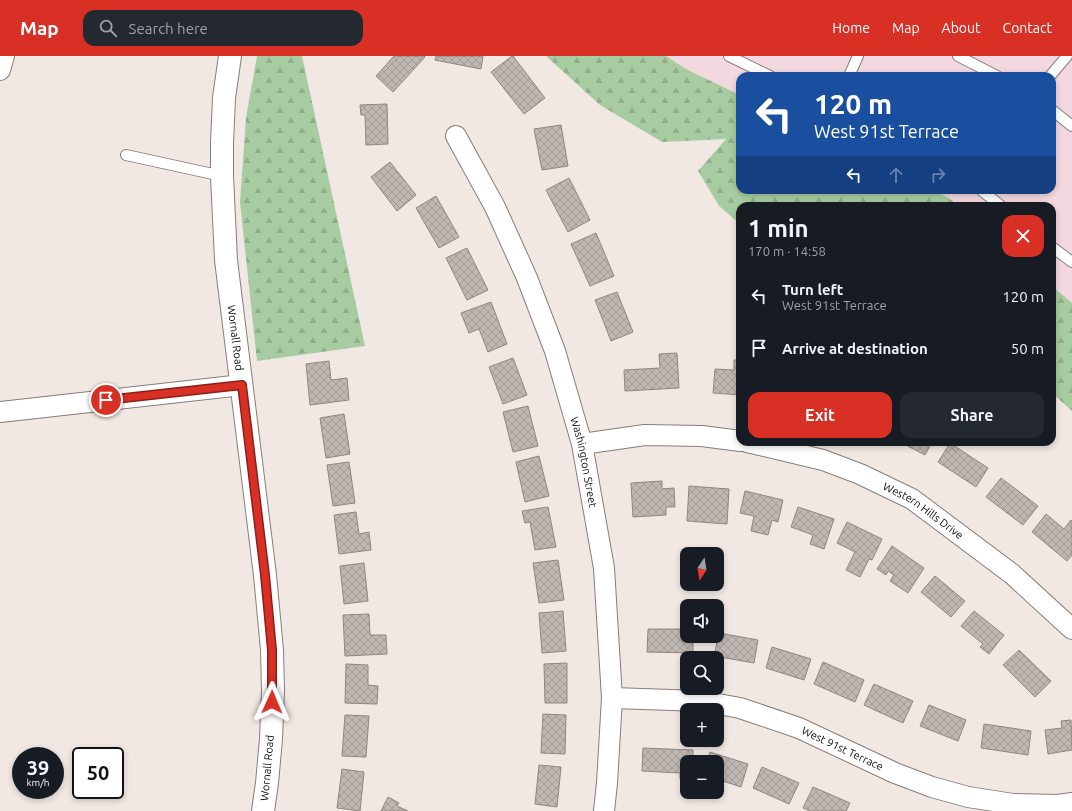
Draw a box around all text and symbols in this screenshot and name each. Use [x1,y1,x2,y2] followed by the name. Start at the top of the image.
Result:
[83,10,363,46] search box
[20,17,59,39] text: Map
[97,17,119,39] icon: search
[129,20,208,37] text: Search here
[832,20,870,36] text: Home
[892,20,920,36] text: Map
[942,20,981,36] text: About
[1003,20,1052,36] text: Contact
[748,88,800,140] icon: left
[814,88,892,119] text: 120 m
[814,121,959,141] text: West 91st Terrace
[843,164,865,186] icon: left
[885,164,907,186] icon: ahead
[927,164,949,186] icon: right
[748,215,809,242] text: 1 min
[1002,215,1044,257] button: close
[748,244,826,258] text: 170 m · 14:58
[782,281,843,298] text: Turn left
[748,285,770,307] icon: left
[1002,288,1044,305] text: 120 m
[782,298,887,312] text: West 91st Terrace
[226,304,246,371] street label: Wornall Road
[748,337,770,359] icon: arrive
[782,340,928,357] text: Arrive at destination
[1011,340,1044,357] text: 50 m
[89,383,123,417] pin
[95,389,117,411] icon: arrive
[748,392,892,438] button: Exit
[900,392,1044,438] button: Share
[568,415,599,509] street label: Washington Street
[881,480,966,541] street label: Western Hills Drive
[680,547,724,591] north arrow
[680,547,724,799] map controls
[680,599,724,643] button: sound
[680,651,724,695] button: search
[251,681,293,723] position arrow
[680,703,724,747] button: +
[800,724,885,773] street label: West 91st Terrace
[258,735,276,801] street label: Wornall Road
[72,747,124,799] speed limit sign: 50
[680,755,724,799] button: −
[27,756,49,779] text: 39
[26,777,50,788] text: km/h

